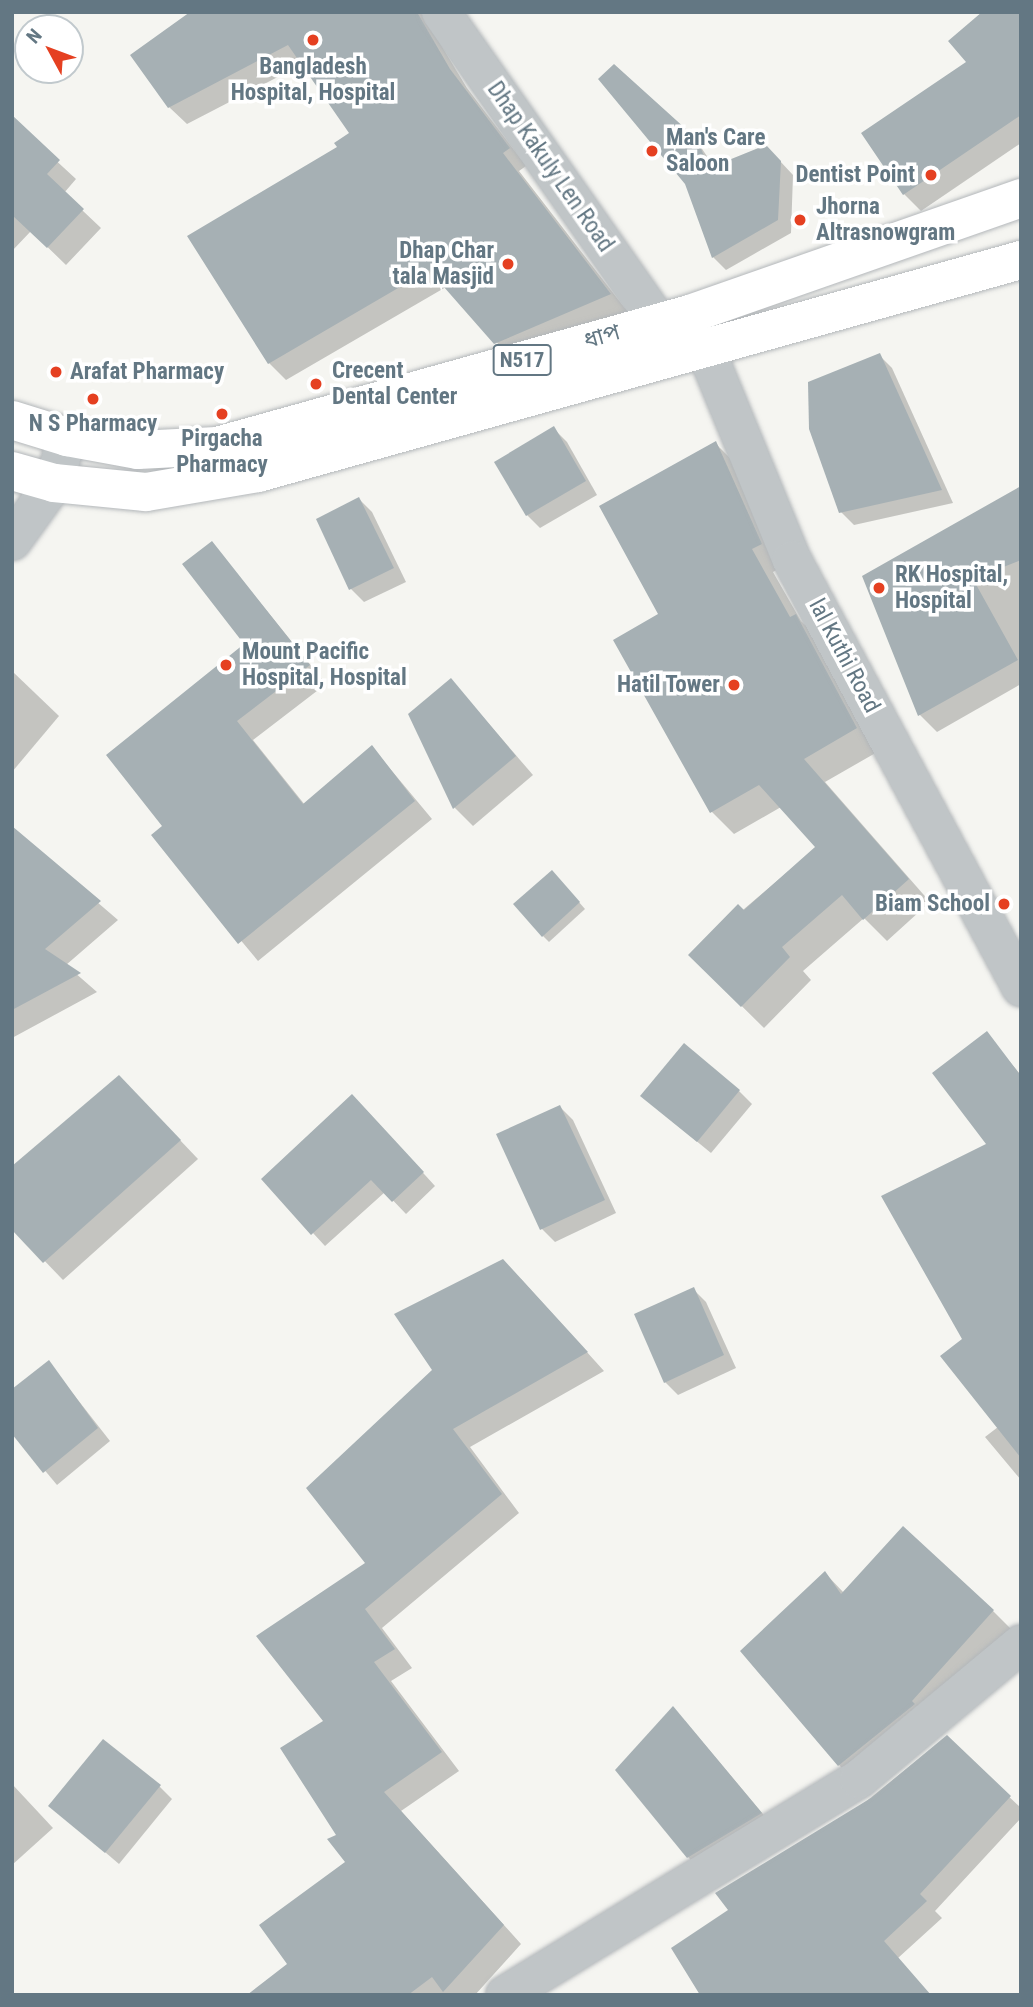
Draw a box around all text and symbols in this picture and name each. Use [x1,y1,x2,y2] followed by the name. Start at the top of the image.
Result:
[14,14,84,84] north arrow
[22,24,47,48] text: N
[303,30,323,50] marker: Bangladesh Hospital, Hospital
[231,53,395,107] place label: Bangladesh Hospital, Hospital
[481,77,619,257] street label: Dhap Kakuly Len Road
[666,124,765,178] place label: Man's Care Saloon
[644,143,660,159] marker: Man's Care Saloon
[795,161,915,189] place label: Dentist Point
[921,165,941,185] marker: Dentist Point
[816,193,955,247] place label: Jhorna Altrasnowgram
[790,210,810,230] marker: Jhorna Altrasnowgram
[393,237,494,291] place label: Dhap Char tala Masjid
[500,256,516,272] marker: Dhap Char tala Masjid
[581,319,623,355] street label: ধাপ
[492,342,552,378] road number: N517
[332,357,457,411] place label: Crecent Dental Center
[70,358,224,386] place label: Arafat Pharmacy
[48,364,64,380] marker: Arafat Pharmacy
[306,374,326,394] marker: Crecent Dental Center
[85,391,101,407] marker: N S Pharmacy
[214,406,230,422] marker: Pirgacha Pharmacy
[29,410,157,438] place label: N S Pharmacy
[176,425,268,479] place label: Pirgacha Pharmacy
[895,561,1008,615] place label: RK Hospital, Hospital
[869,578,889,598] marker: RK Hospital, Hospital
[802,594,886,718] street label: lal Kuthi Road
[242,638,407,692] place label: Mount Pacific Hospital, Hospital
[216,655,236,675] marker: Mount Pacific Hospital, Hospital
[616,671,720,699] place label: Hatil Tower
[726,677,742,693] marker: Hatil Tower
[875,890,990,918] place label: Biam School
[996,896,1012,912] marker: Biam School

